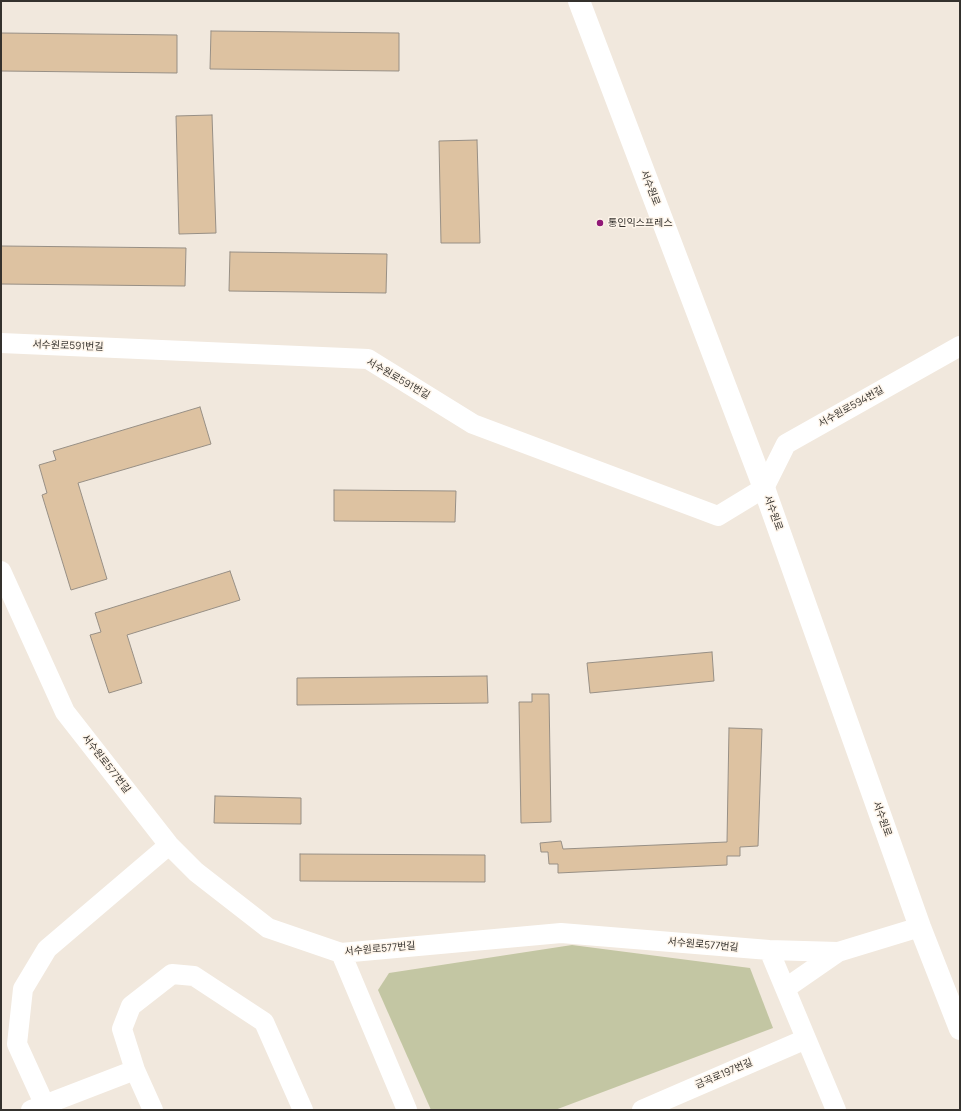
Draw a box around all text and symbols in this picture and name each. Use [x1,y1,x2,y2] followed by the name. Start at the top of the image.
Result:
[638,169,662,207] street label: 서수원로
[608,217,672,229] place label: 통인익스프레스
[595,218,605,228] marker: 통인익스프레스
[32,339,104,353] street label: 서수원로591번길
[364,356,432,402] street label: 서수원로591번길
[816,384,886,430] street label: 서수원로594번길
[761,494,785,532] street label: 서수원로
[79,732,133,796] street label: 서수원로577번길
[870,800,894,838] street label: 서수원로
[667,936,739,954] street label: 서수원로577번길
[344,940,416,958] street label: 서수원로577번길
[694,1057,754,1091] street label: 금곡로197번길

